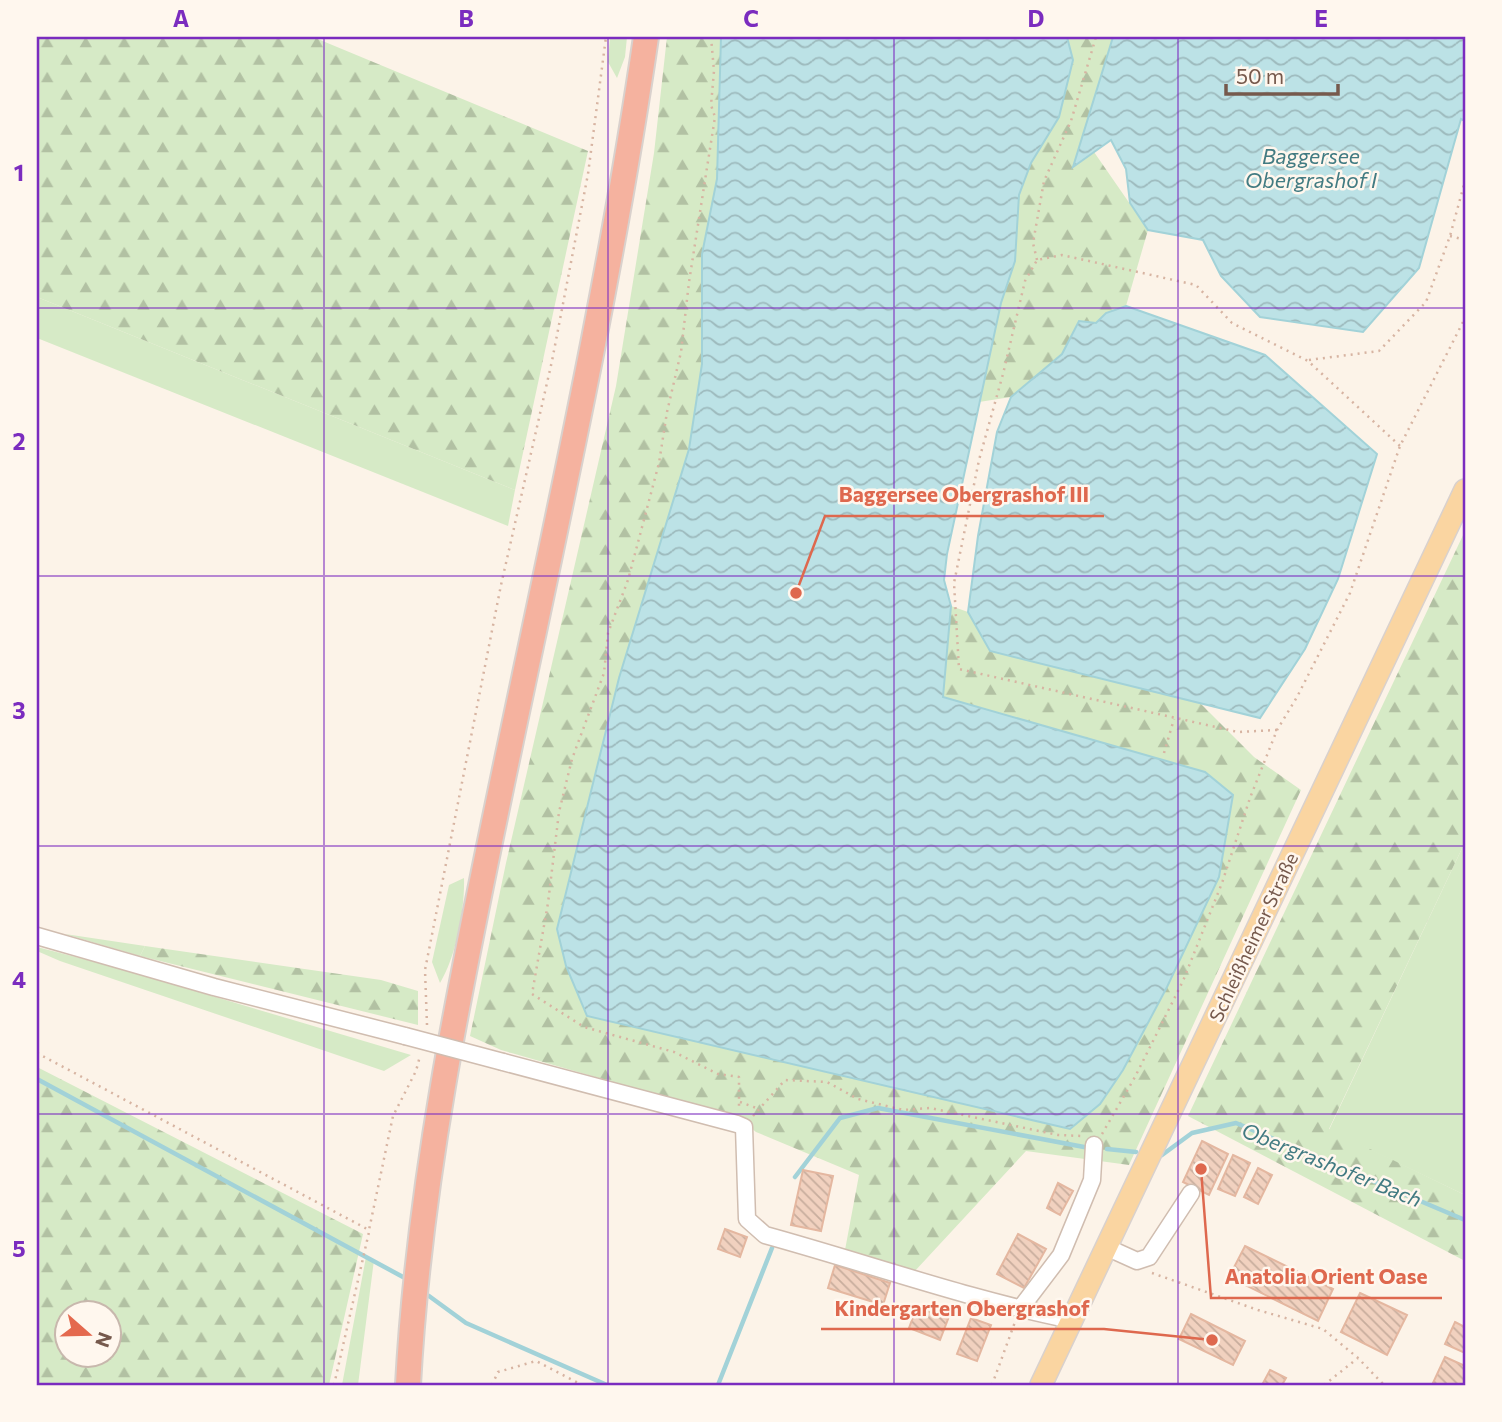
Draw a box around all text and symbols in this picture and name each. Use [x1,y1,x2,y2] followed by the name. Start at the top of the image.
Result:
[173,4,190,32] text: A
[458,4,474,32] text: B
[743,4,759,32] text: C
[1028,4,1045,32] text: D
[1314,4,1328,32] text: E
[1226,52,1338,96] scale bar
[1236,63,1284,88] text: 50 m
[1245,143,1377,192] water label: Baggersee Obergrashof I
[14,158,24,186] text: 1
[12,427,26,455] text: 2
[825,474,1104,516] callout: Baggersee Obergrashof III
[839,481,1089,506] text: Baggersee Obergrashof III
[12,696,26,724] text: 3
[1204,849,1302,1025] street label: Schleißheimer Straße
[12,965,26,993] text: 4
[1238,1116,1426,1212] water label: Obergrashofer Bach
[12,1234,26,1262] text: 5
[1211,1256,1442,1298] callout: Anatolia Orient Oase
[1225,1263,1428,1288] text: Anatolia Orient Oase
[821,1287,1104,1329] callout: Kindergarten Obergrashof
[834,1295,1090,1320] text: Kindergarten Obergrashof
[52,1300,122,1370] north arrow
[91,1329,118,1351] text: N

